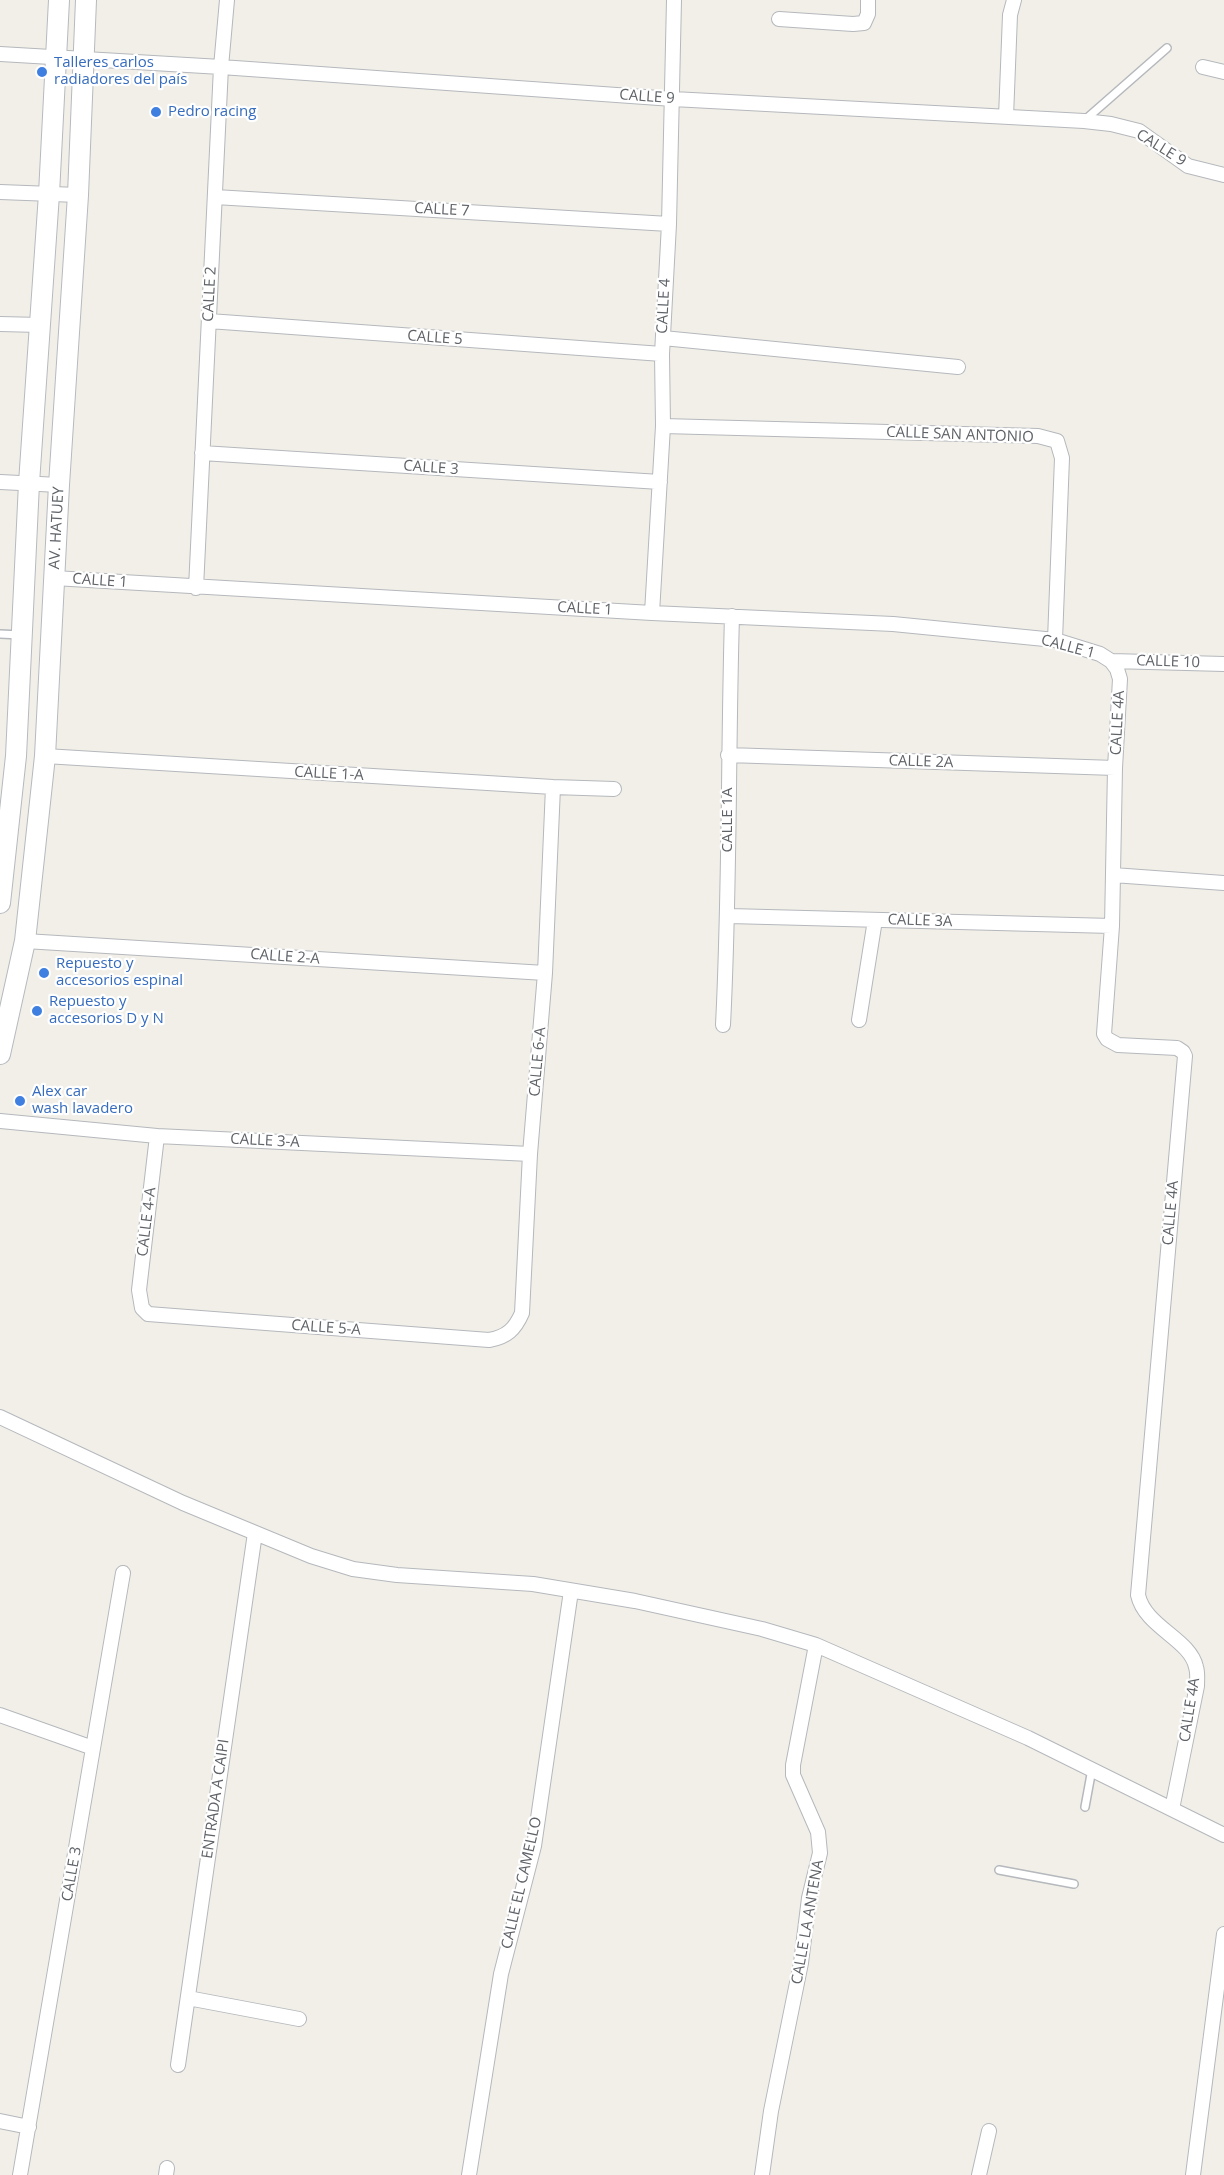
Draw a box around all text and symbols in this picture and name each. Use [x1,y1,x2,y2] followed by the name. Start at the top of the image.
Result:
[54,54,187,89] place label: Talleres carlos radiadores del país
[35,65,49,79] marker: Talleres carlos radiadores del país
[619,86,675,108] street label: CALLE 9
[168,103,256,121] place label: Pedro racing
[149,105,163,119] marker: Pedro racing
[1133,126,1189,170] street label: CALLE 9
[414,200,470,220] street label: CALLE 7
[200,266,220,322] street label: CALLE 2
[654,278,674,334] street label: CALLE 4
[407,327,463,349] street label: CALLE 5
[886,423,1034,447] street label: CALLE SAN ANTONIO
[403,457,459,479] street label: CALLE 3
[46,486,68,570] street label: AV. HATUEY
[72,570,128,592] street label: CALLE 1
[557,599,613,619] street label: CALLE 1
[1039,631,1097,663] street label: CALLE 1
[1136,652,1200,672] street label: CALLE 10
[1107,690,1129,756] street label: CALLE 4A
[888,752,954,772] street label: CALLE 2A
[294,763,364,785] street label: CALLE 1-A
[719,788,737,852] street label: CALLE 1A
[887,911,953,931] street label: CALLE 3A
[250,946,320,968] street label: CALLE 2-A
[56,955,183,990] place label: Repuesto y accesorios espinal
[37,966,51,980] marker: Repuesto y accesorios espinal
[49,993,164,1028] place label: Repuesto y accesorios D y N
[30,1004,44,1018] marker: Repuesto y accesorios D y N
[526,1026,550,1098] street label: CALLE 6-A
[32,1083,133,1118] place label: Alex car wash lavadero
[13,1094,27,1108] marker: Alex car wash lavadero
[230,1130,300,1152] street label: CALLE 3-A
[1159,1180,1183,1246] street label: CALLE 4A
[134,1186,160,1258] street label: CALLE 4-A
[291,1317,361,1339] street label: CALLE 5-A
[1176,1677,1204,1743] street label: CALLE 4A
[199,1738,233,1860] street label: ENTRADA A CAIPI
[498,1815,546,1951] street label: CALLE EL CAMELLO
[58,1845,86,1903] street label: CALLE 3
[788,1858,828,1986] street label: CALLE LA ANTENA

